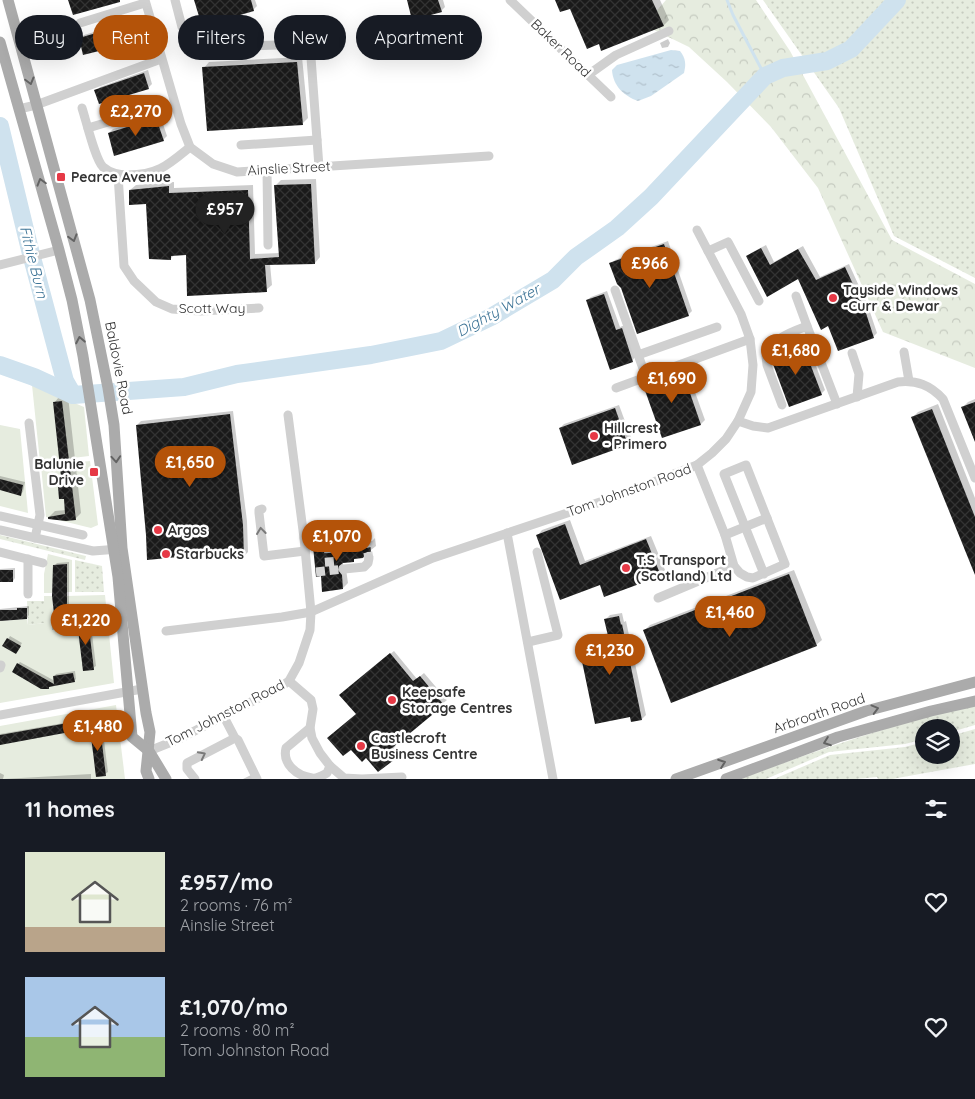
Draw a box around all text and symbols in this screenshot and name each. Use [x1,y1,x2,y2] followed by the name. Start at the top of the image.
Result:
[15,15,83,60] chip: Buy
[93,15,168,60] chip: Rent
[178,15,264,60] chip: Filters
[274,15,346,60] chip: New
[356,15,482,60] chip: Apartment
[527,15,595,81] street label: Baker Road
[24,76,34,84] one-way arrow
[95,94,177,137] pin: £2,270
[110,101,162,121] text: £2,270
[247,157,331,179] street label: Ainslie Street
[71,168,171,186] place label: Pearce Avenue
[55,171,67,183] marker: Pearce Avenue
[36,179,46,187] one-way arrow
[195,192,255,235] pin: £957
[206,199,244,219] text: £957
[16,224,52,300] water label: Fithie Burn
[67,233,78,242] one-way arrow
[620,246,680,289] pin: £966
[632,253,668,273] text: £966
[453,278,545,341] water label: Dighty Water
[843,281,958,315] place label: Tayside Windows -Curr & Dewar
[827,292,839,304] marker: Tayside Windows -Curr & Dewar
[179,299,245,317] street label: Scott Way
[101,320,137,416] street label: Baldovie Road
[755,334,837,376] pin: £1,680
[75,335,86,344] one-way arrow
[772,340,820,360] text: £1,680
[631,362,713,404] pin: £1,690
[648,368,696,388] text: £1,690
[604,419,667,453] place label: Hillcrest - Primero
[588,430,600,442] marker: Hillcrest - Primero
[149,446,231,488] pin: £1,650
[166,452,214,472] text: £1,650
[34,455,84,489] place label: Balunie Drive
[111,455,122,463] one-way arrow
[565,459,693,521] street label: Tom Johnston Road
[88,466,100,478] marker: Balunie Drive
[296,520,378,562] pin: £1,070
[168,521,207,539] place label: Argos
[152,524,164,536] marker: Argos
[313,526,361,546] text: £1,070
[256,527,267,535] one-way arrow
[176,545,244,563] place label: Starbucks
[160,548,172,560] marker: Starbucks
[636,551,732,585] place label: T.S Transport (Scotland) Ltd
[620,562,632,574] marker: T.S Transport (Scotland) Ltd
[689,596,771,638] pin: £1,460
[706,602,754,622] text: £1,460
[45,604,127,646] pin: £1,220
[62,610,110,630] text: £1,220
[569,634,651,676] pin: £1,230
[586,640,634,660] text: £1,230
[163,675,287,751] street label: Tom Johnston Road
[402,683,512,717] place label: Keepsafe Storage Centres
[771,689,867,737] street label: Arbroath Road
[386,694,398,706] marker: Keepsafe Storage Centres
[871,704,880,715] one-way arrow
[57,710,139,752] pin: £1,480
[74,716,122,736] text: £1,480
[915,719,960,764] map controls
[915,719,960,764] button: layers
[371,729,478,763] place label: Castlecroft Business Centre
[823,736,832,746] one-way arrow
[355,740,367,752] marker: Castlecroft Business Centre
[197,751,206,761] one-way arrow
[717,759,726,769] one-way arrow
[922,795,950,823] icon: filters
[25,796,115,822] text: 11 homes
[180,869,273,895] text: £957/mo
[65,872,125,932] icon: home
[922,888,950,916] icon: heart
[180,895,293,915] text: 2 rooms · 76 m²
[180,915,275,935] text: Ainslie Street
[180,994,288,1020] text: £1,070/mo
[65,997,125,1057] icon: home
[922,1013,950,1041] icon: heart
[180,1020,295,1040] text: 2 rooms · 80 m²
[180,1040,329,1060] text: Tom Johnston Road

